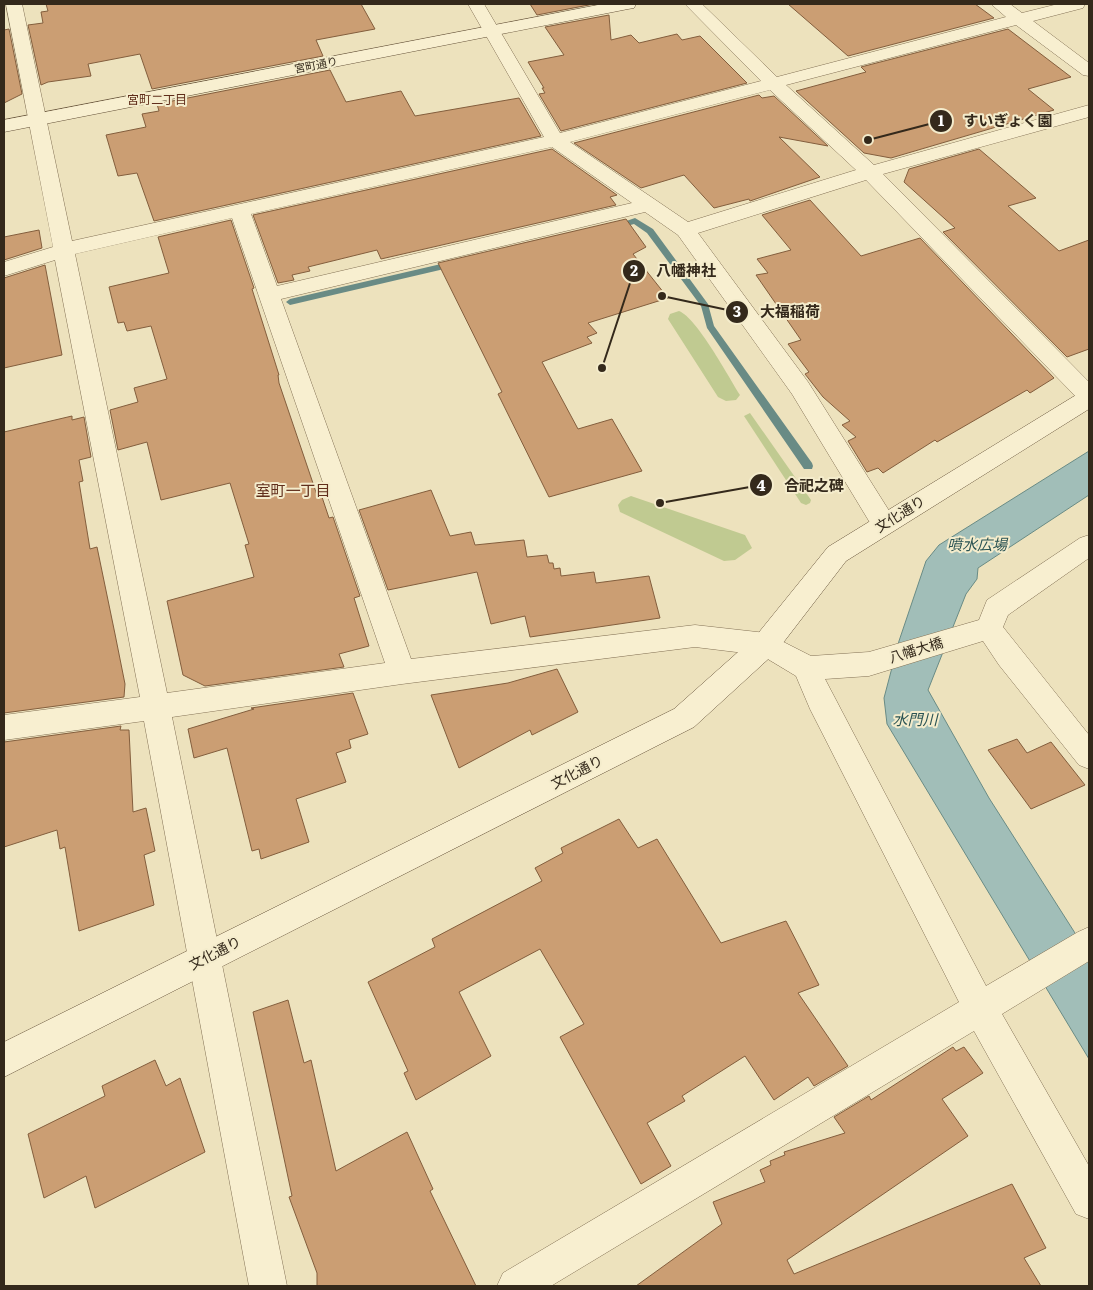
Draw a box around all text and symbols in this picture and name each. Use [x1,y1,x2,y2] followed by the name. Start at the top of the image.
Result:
[293,52,339,76] street label: 宮町通り
[127,90,187,108] district label: 宮町二丁目
[928,106,1063,136] callout: すいぎょく園
[938,108,944,131] text: 1
[963,108,1053,131] text: すいぎょく園
[621,256,726,286] callout: 八幡神社
[630,258,638,281] text: 2
[656,258,716,281] text: 八幡神社
[725,297,830,327] callout: 大福稲荷
[733,299,741,322] text: 3
[760,299,820,322] text: 大福稲荷
[749,470,854,500] callout: 合祀之碑
[756,473,766,496] text: 4
[784,473,844,496] text: 合祀之碑
[255,478,331,501] district label: 室町一丁目
[870,490,929,536] street label: 文化通り
[947,532,1009,555] water label: 噴水広場
[886,631,945,667] street label: 八幡大橋
[892,707,939,730] water label: 水門川
[547,749,606,793] street label: 文化通り
[185,930,244,974] street label: 文化通り

